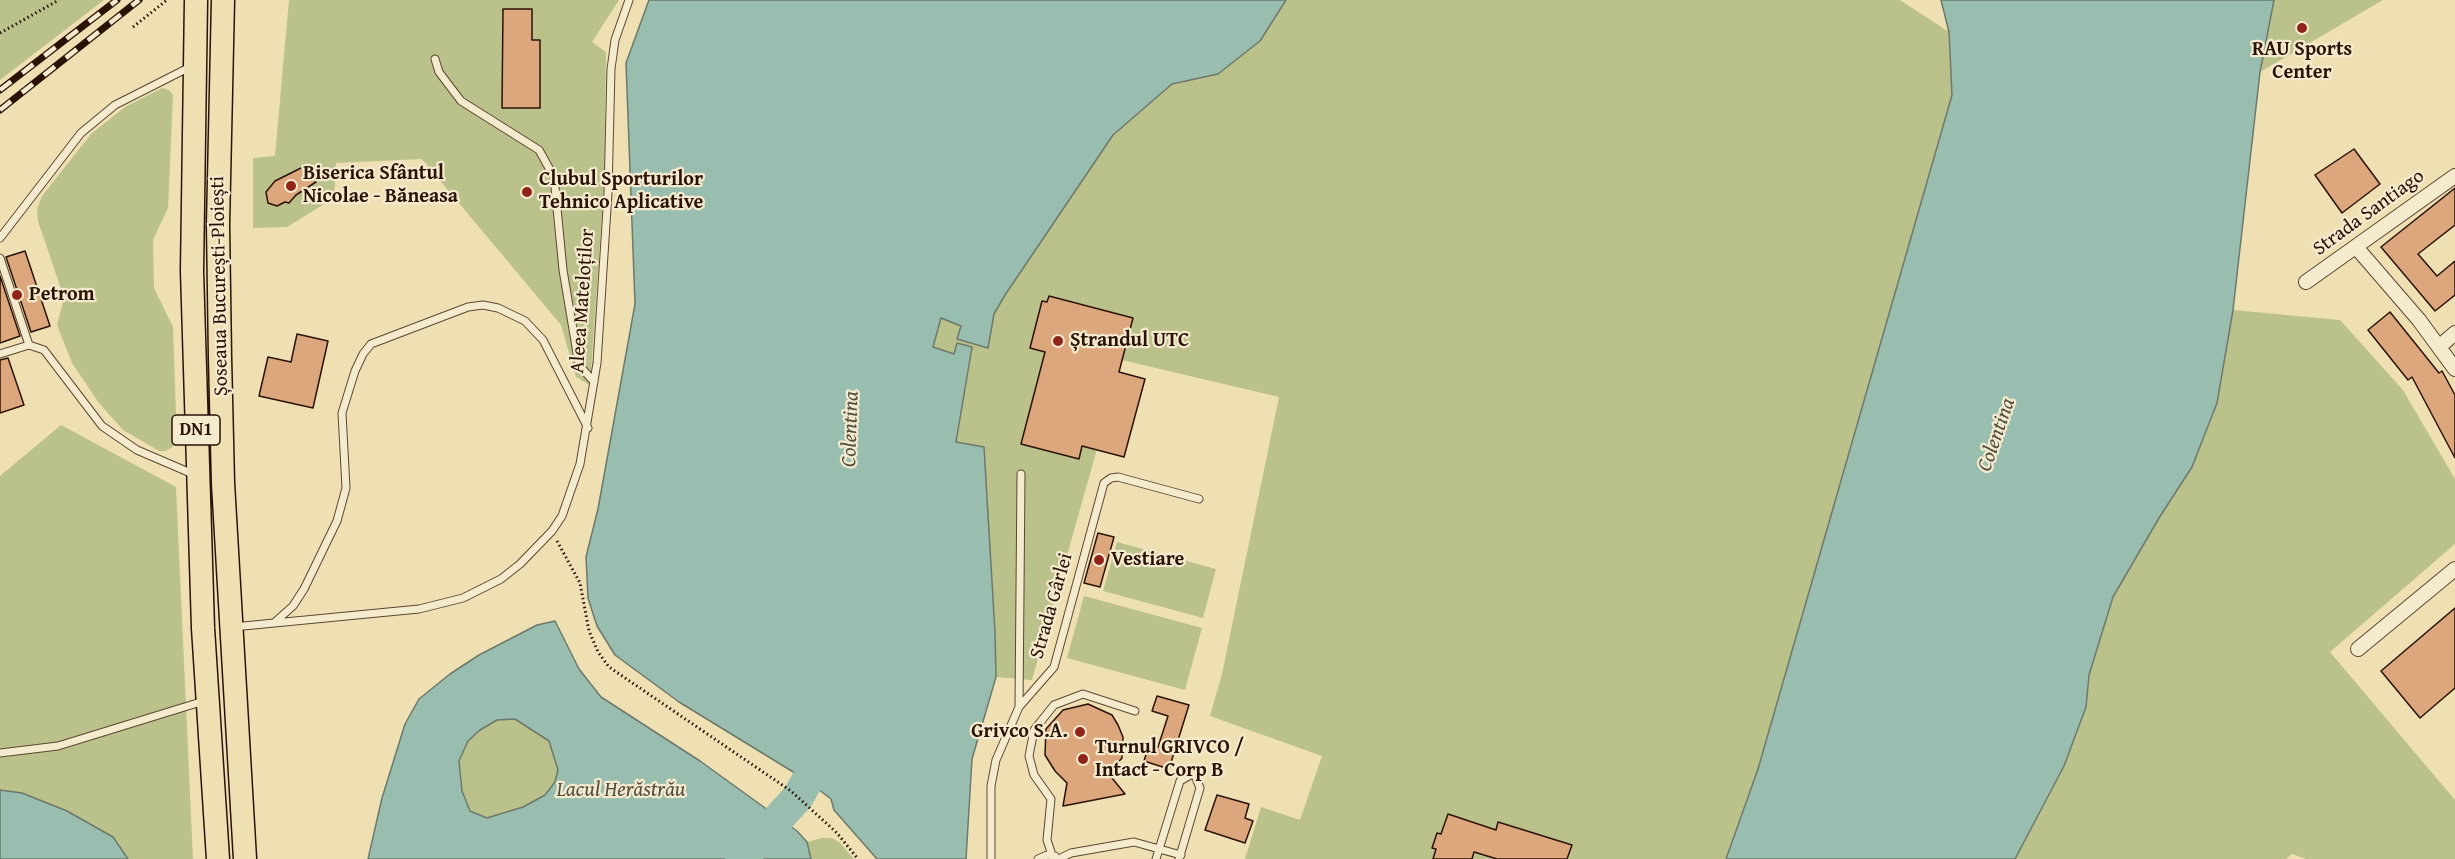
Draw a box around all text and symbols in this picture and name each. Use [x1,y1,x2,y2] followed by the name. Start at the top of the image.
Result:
[2295,21,2309,35] marker: RAU Sports Center
[2252,38,2352,85] place label: RAU Sports Center
[303,162,458,209] place label: Biserica Sfântul Nicolae - Băneasa
[2309,165,2429,261] street label: Strada Santiago
[539,168,703,215] place label: Clubul Sporturilor Tehnico Aplicative
[206,176,234,396] street label: Șoseaua București-Ploiești
[284,179,298,193] marker: Biserica Sfântul Nicolae - Băneasa
[520,185,534,199] marker: Clubul Sporturilor Tehnico Aplicative
[566,228,600,374] street label: Aleea Mateloților
[29,283,95,307] place label: Petrom
[10,288,24,302] marker: Petrom
[1070,329,1189,353] place label: Ștrandul UTC
[1051,334,1065,348] marker: Ștrandul UTC
[837,391,865,467] water label: Colentina
[1973,395,2021,475] water label: Colentina
[172,415,220,445] road number: DN1
[1111,548,1184,572] place label: Vestiare
[1025,550,1079,662] street label: Strada Gârlei
[1092,553,1106,567] marker: Vestiare
[971,720,1068,744] place label: Grivco S.A.
[1073,725,1087,739] marker: Grivco S.A.
[1095,736,1244,783] place label: Turnul GRIVCO / Intact - Corp B
[1076,752,1090,766] marker: Turnul GRIVCO / Intact - Corp B
[556,778,686,804] water label: Lacul Herăstrău

